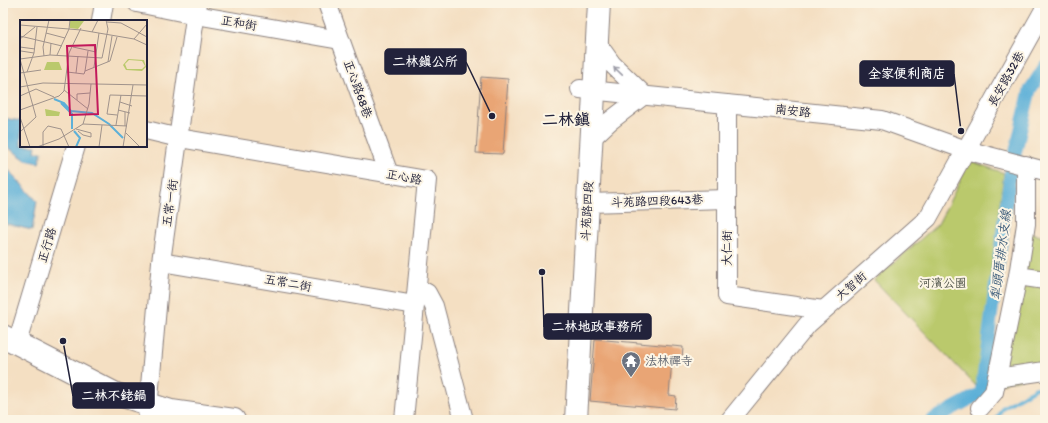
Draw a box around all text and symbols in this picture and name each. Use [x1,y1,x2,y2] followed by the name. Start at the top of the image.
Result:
[220,13,258,33] street label: 正和街
[20,20,147,147] inset map
[385,49,466,74] callout: 二林鎮公所
[985,49,1027,109] street label: 長安路32巷
[392,54,458,69] text: 二林鎮公所
[341,58,375,120] street label: 正心路68巷
[860,61,954,86] callout: 全家便利商店
[868,66,946,81] text: 全家便利商店
[614,67,624,76] one-way arrow
[774,102,812,120] street label: 南安路
[542,110,590,129] district label: 二林鎮
[385,167,423,187] street label: 正心路
[160,178,180,228] street label: 五常一街
[578,181,596,241] street label: 斗苑路四段
[611,192,703,210] street label: 斗苑路四段643巷
[988,208,1014,301] water label: 犁頭厝排水支線
[35,226,59,264] street label: 正行路
[720,230,734,266] street label: 大仁街
[833,269,869,303] street label: 大智街
[263,272,313,294] street label: 五常二街
[919,276,967,290] park label: 河濱公園
[544,314,651,339] callout: 二林地政事務所
[551,319,643,334] text: 二林地政事務所
[620,350,642,378] temple icon: 法林禪寺
[645,354,693,368] place label: 法林禪寺
[73,383,154,408] callout: 二林不銠鍋
[81,388,147,403] text: 二林不銠鍋

